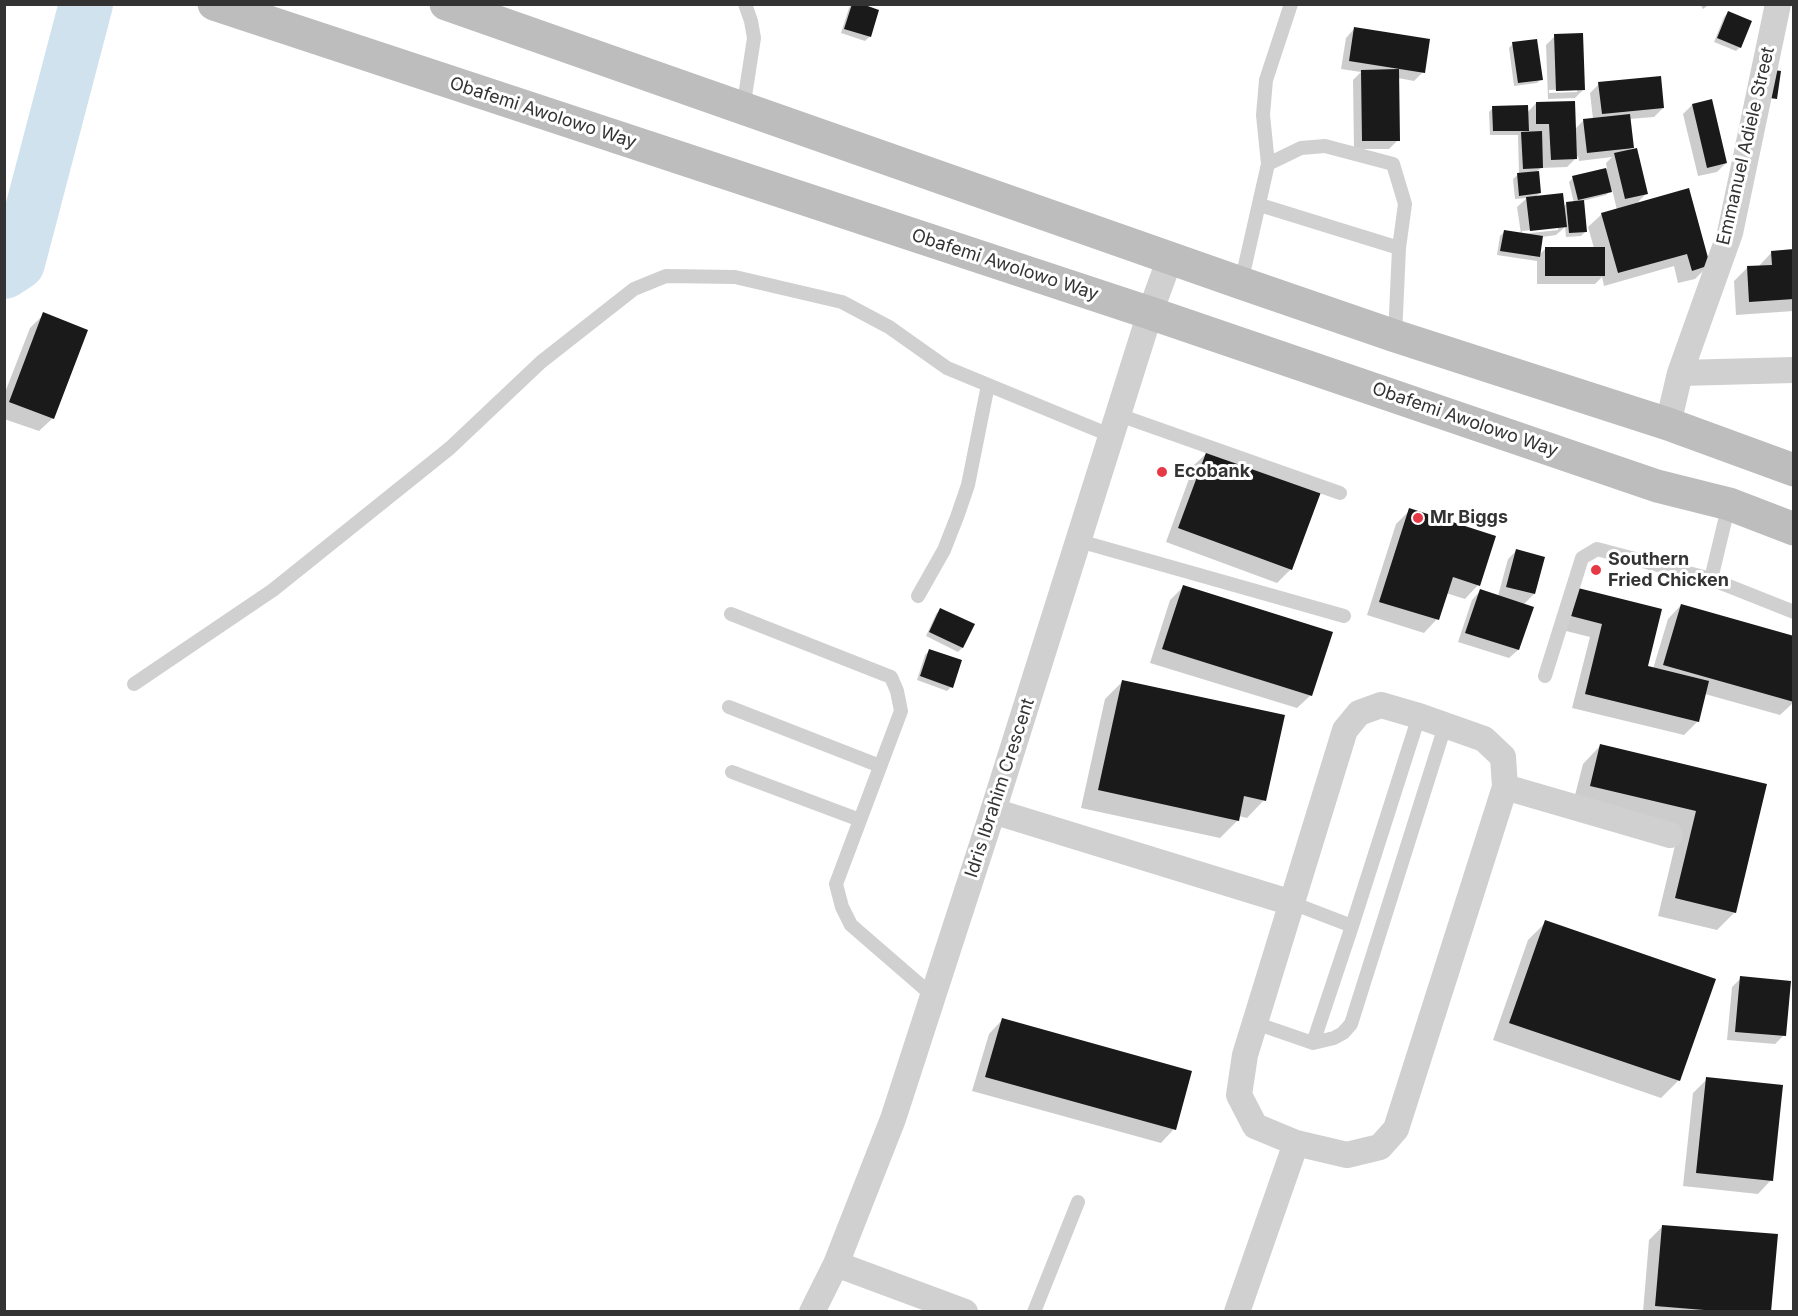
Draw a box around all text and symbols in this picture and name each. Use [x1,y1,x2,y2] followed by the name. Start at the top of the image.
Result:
[1713,45,1779,247] street label: Emmanuel Adiele Street
[447,73,639,153] street label: Obafemi Awolowo Way
[909,225,1101,305] street label: Obafemi Awolowo Way
[1369,378,1561,462] street label: Obafemi Awolowo Way
[1174,461,1250,483] place label: Ecobank
[1155,465,1169,479] marker: Ecobank
[1430,507,1508,529] place label: Mr Biggs
[1411,511,1425,525] marker: Mr Biggs
[1608,549,1729,592] place label: Southern Fried Chicken
[1589,563,1603,577] marker: Southern Fried Chicken
[961,696,1039,880] street label: Idris Ibrahim Crescent

